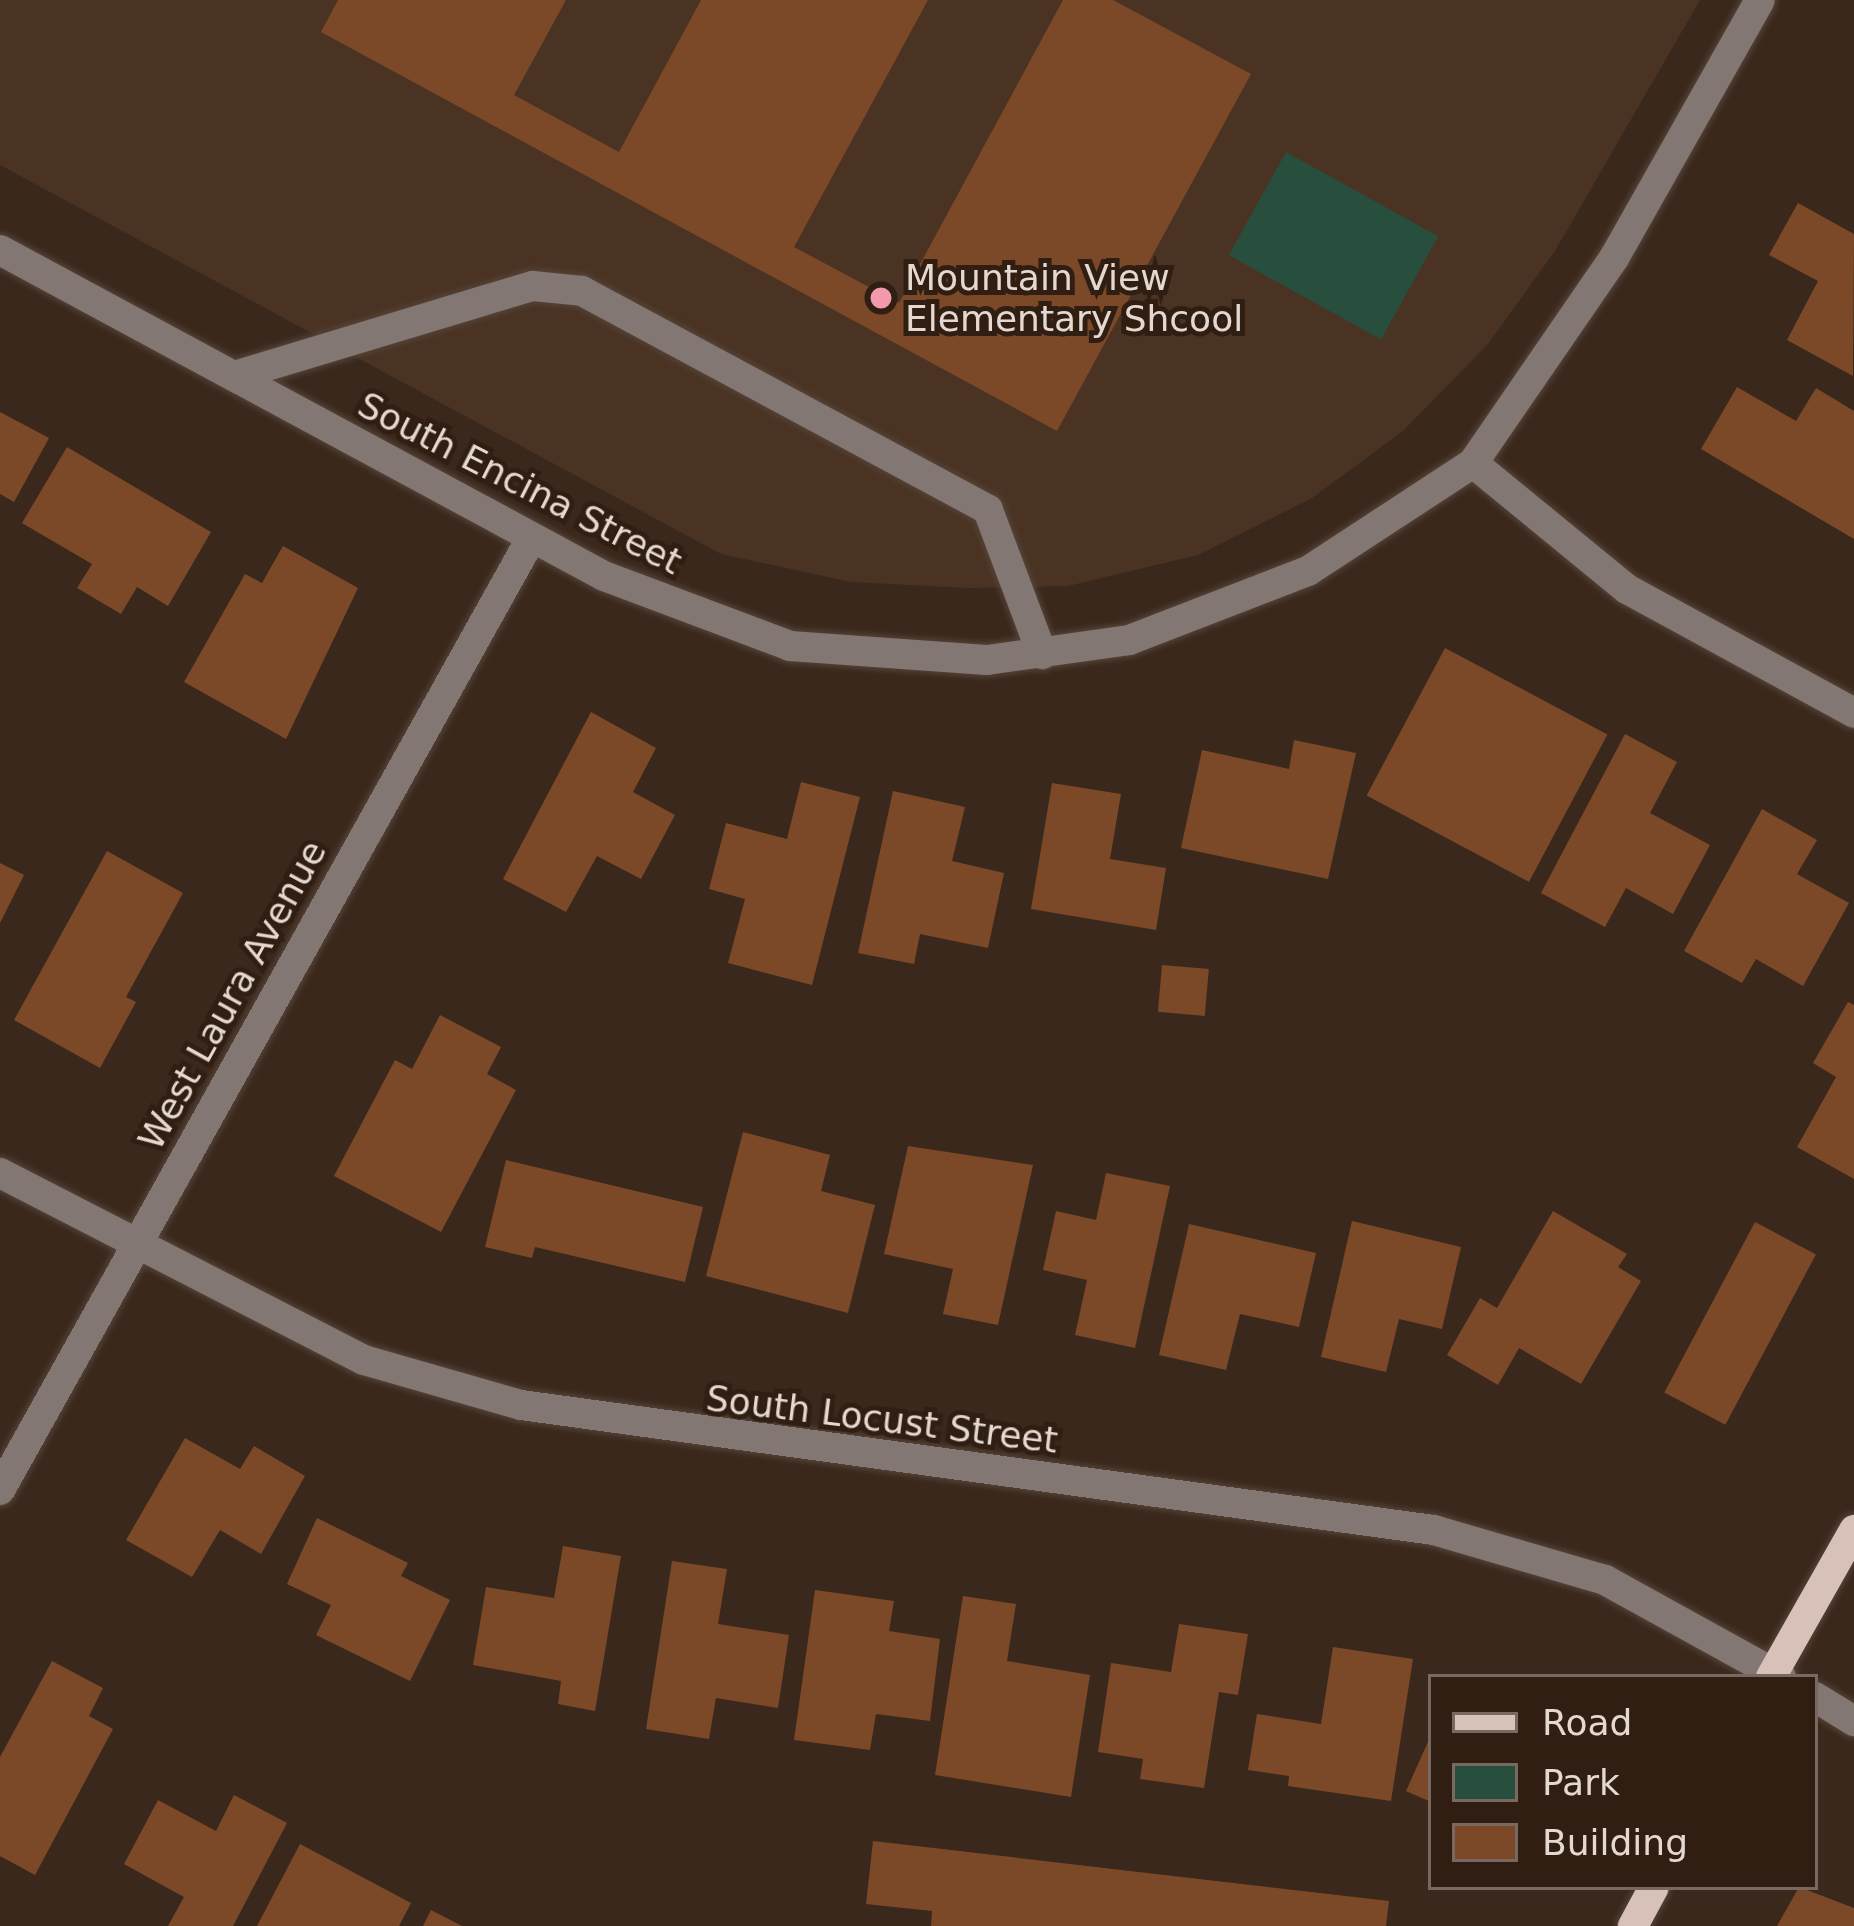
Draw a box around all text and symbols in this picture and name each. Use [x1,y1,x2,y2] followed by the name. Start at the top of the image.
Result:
[905,255,1243,340] place label: Mountain View Elementary Shcool
[868,285,894,311] marker: Mountain View Elementary Shcool
[351,383,689,583] street label: South Encina Street
[129,833,335,1157] street label: West Laura Avenue
[704,1376,1060,1462] street label: South Locust Street
[1428,1674,1818,1890] legend
[1542,1702,1632,1743] text: Road
[1542,1762,1620,1803] text: Park
[1542,1822,1688,1863] text: Building

